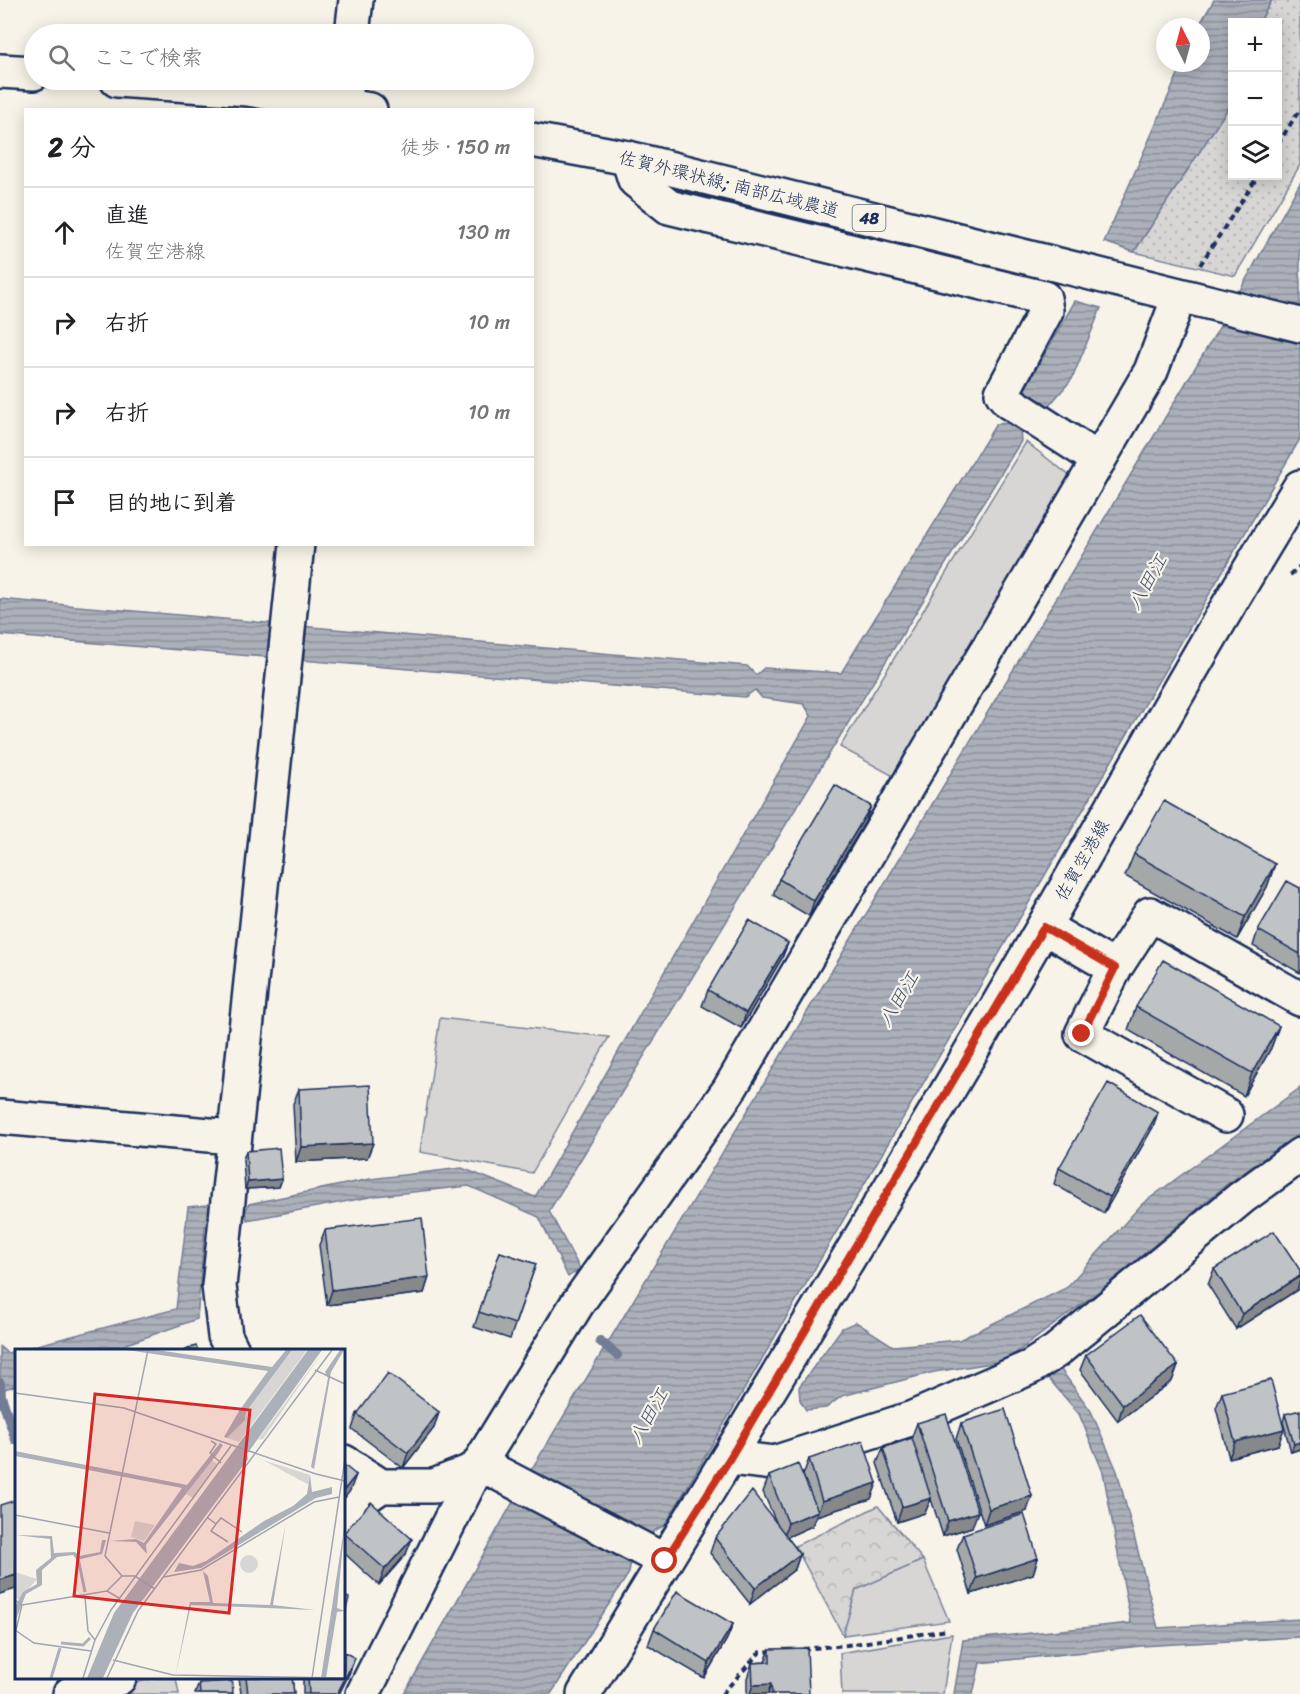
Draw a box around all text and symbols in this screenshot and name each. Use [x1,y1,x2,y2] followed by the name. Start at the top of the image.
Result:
[1156,18,1210,72] north arrow
[1228,18,1282,180] map controls
[1228,18,1282,72] button: +
[24,24,534,90] search box
[93,38,203,77] text: ここで検索
[45,41,78,74] icon: search
[1228,72,1282,126] button: −
[48,124,96,170] text: 2 分
[1228,126,1282,180] button: layers
[400,130,510,165] text: 徒歩 · 150 m
[615,141,843,227] street label: 佐賀外環状線; 南部広域農道
[105,195,149,234] text: 直進
[852,205,886,231] road number: 48
[457,215,510,250] text: 130 m
[48,216,81,249] icon: ahead
[105,234,205,269] text: 佐賀空港線
[105,303,149,342] text: 右折
[468,305,510,340] text: 10 m
[48,306,81,339] icon: right
[105,393,149,432] text: 右折
[468,395,510,430] text: 10 m
[48,396,81,429] icon: right
[105,483,237,522] text: 目的地に到着
[48,486,81,519] icon: arrive
[1117,547,1178,617] water label: 八田江
[1046,813,1118,907] street label: 佐賀空港線
[868,964,929,1034] water label: 八田江
[1068,1020,1094,1046] route end
[15,1349,345,1679] inset map
[618,1381,679,1451] water label: 八田江
[651,1547,677,1573] route start

